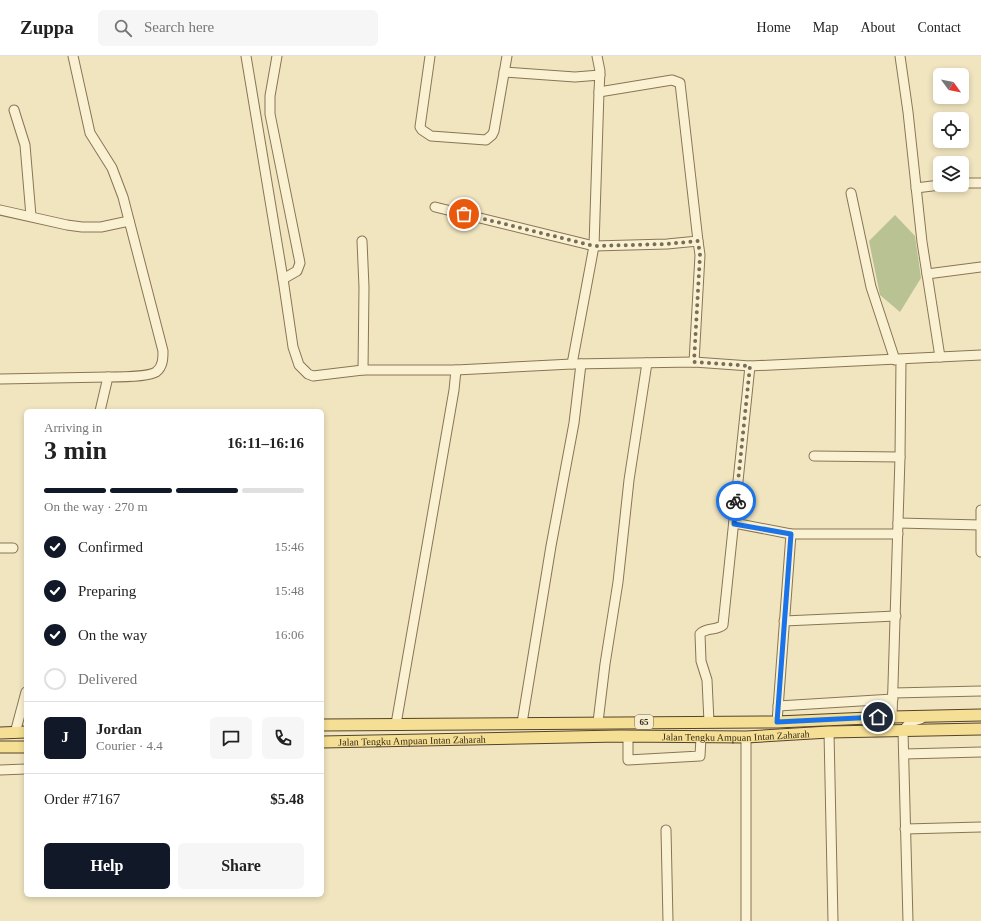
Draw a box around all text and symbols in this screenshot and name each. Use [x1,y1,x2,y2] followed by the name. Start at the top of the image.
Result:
[98,10,378,46] search box
[20,17,74,38] text: Zuppa
[112,17,134,39] icon: search
[144,19,214,35] text: Search here
[757,20,791,35] text: Home
[813,20,838,35] text: Map
[860,20,895,35] text: About
[917,20,961,35] text: Contact
[933,68,969,104] north arrow
[933,68,969,192] map controls
[933,112,969,148] button: locate
[933,156,969,192] button: layers
[447,197,481,231] pin
[453,203,475,225] icon: bag
[44,420,102,435] text: Arriving in
[227,435,304,451] text: 16:11–16:16
[44,436,107,465] text: 3 min
[716,481,756,521] courier
[725,490,747,512] icon: bike
[44,499,148,514] text: On the way · 270 m
[44,536,66,558] icon: check
[78,539,143,555] text: Confirmed
[274,539,304,554] text: 15:46
[44,580,66,602] icon: check
[78,583,136,599] text: Preparing
[274,583,304,598] text: 15:48
[44,624,66,646] icon: check
[78,627,147,643] text: On the way
[274,627,304,642] text: 16:06
[78,671,137,687] text: Delivered
[861,700,895,734] pin
[867,706,889,728] icon: home
[635,715,653,729] road number: 65
[210,717,252,759] button: chat
[262,717,304,759] button: phone
[96,721,142,737] text: Jordan
[662,728,810,743] street label: Jalan Tengku Ampuan Intan Zaharah
[61,729,69,745] text: J
[338,733,486,747] street label: Jalan Tengku Ampuan Intan Zaharah
[96,738,163,753] text: Courier · 4.4
[44,791,120,807] text: Order #7167
[270,791,304,807] text: $5.48
[44,843,170,889] button: Help
[178,843,304,889] button: Share

